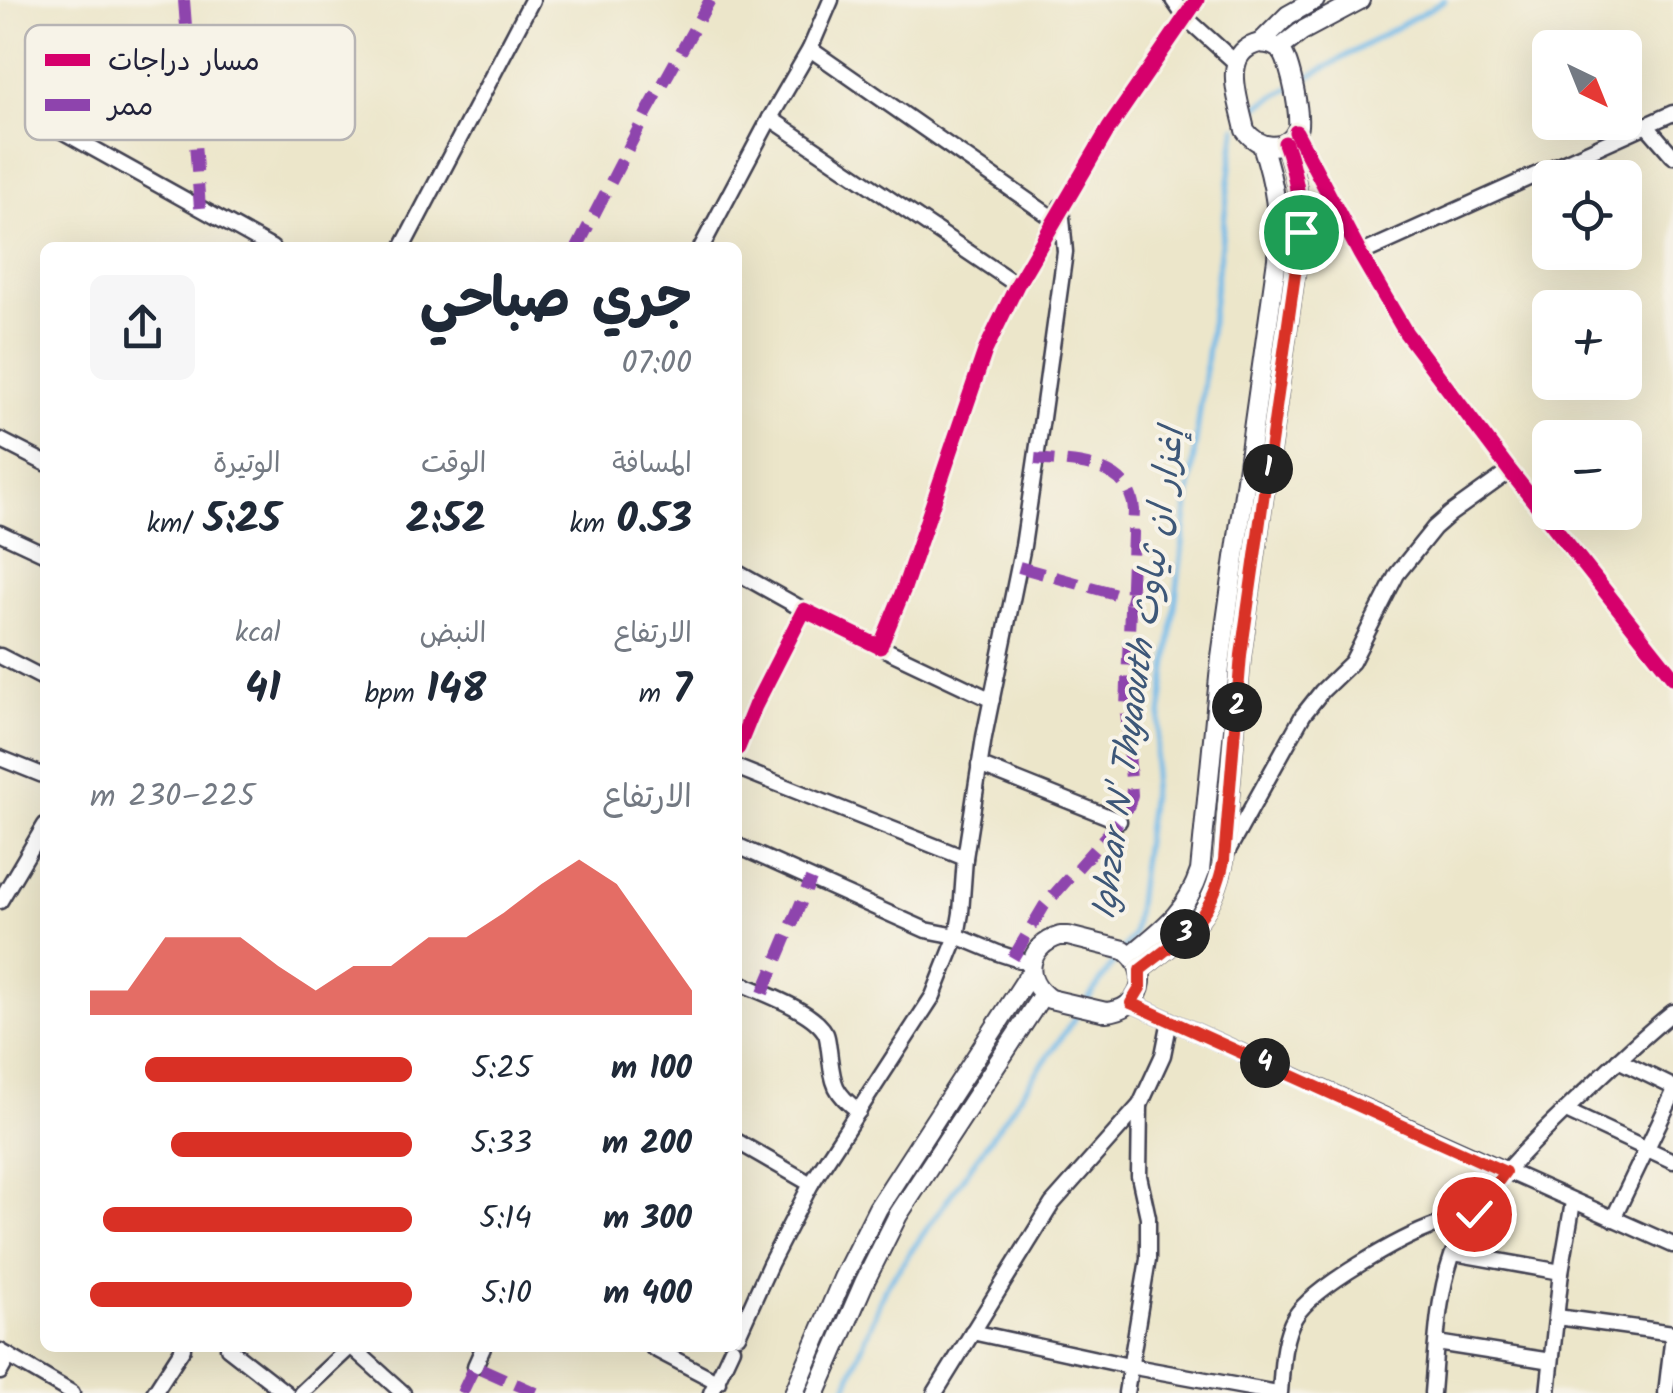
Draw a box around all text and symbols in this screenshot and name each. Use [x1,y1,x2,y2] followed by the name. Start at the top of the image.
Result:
[25,25,355,140] legend
[1532,30,1642,140] north arrow
[1532,30,1642,530] map controls
[108,40,260,85] text: مسار دراجات
[106,85,153,130] text: ممر
[1532,160,1642,270] button: locate
[1259,190,1344,275] pin
[1274,205,1329,260] icon: arrive
[420,258,692,345] text: جري صباحي
[90,275,195,380] button: share
[1532,290,1642,400] button: +
[621,339,692,390] text: 07:00
[1078,420,1203,923] water label: Ighzar N' Thyaouth إغزار ان ثياوث
[1532,420,1642,530] button: −
[213,442,281,487] text: الوتيرة
[421,442,486,487] text: الوقت
[612,442,692,487] text: المسافة
[1243,444,1293,494] pin: 1
[1264,446,1272,491] text: 1
[203,487,281,554] text: 5:25
[406,487,486,554] text: 2:52
[616,487,692,554] text: 0.53
[147,502,203,547] text: /km
[570,502,616,547] text: km
[235,611,281,656] text: kcal
[419,612,486,657] text: النبض
[613,612,692,657] text: الارتفاع
[245,656,281,723] text: 41
[426,657,486,724] text: 148
[672,657,692,724] text: 7
[364,672,426,717] text: bpm
[639,672,672,717] text: m
[1212,682,1262,732] pin: 2
[1229,684,1245,729] text: 2
[90,772,255,823] text: 225–230 m
[602,773,692,824] text: الارتفاع
[1160,909,1210,959] pin: 3
[1177,911,1193,956] text: 3
[1240,1038,1290,1088] pin: 4
[1257,1040,1273,1085] text: 4
[471,1044,532,1095] text: 5:25
[611,1044,692,1095] text: 100 m
[470,1119,532,1170] text: 5:33
[602,1119,692,1170] text: 200 m
[1432,1172,1517,1257] pin
[1447,1187,1502,1242] icon: check
[479,1194,532,1245] text: 5:14
[603,1194,692,1245] text: 300 m
[481,1269,532,1320] text: 5:10
[603,1269,692,1320] text: 400 m

